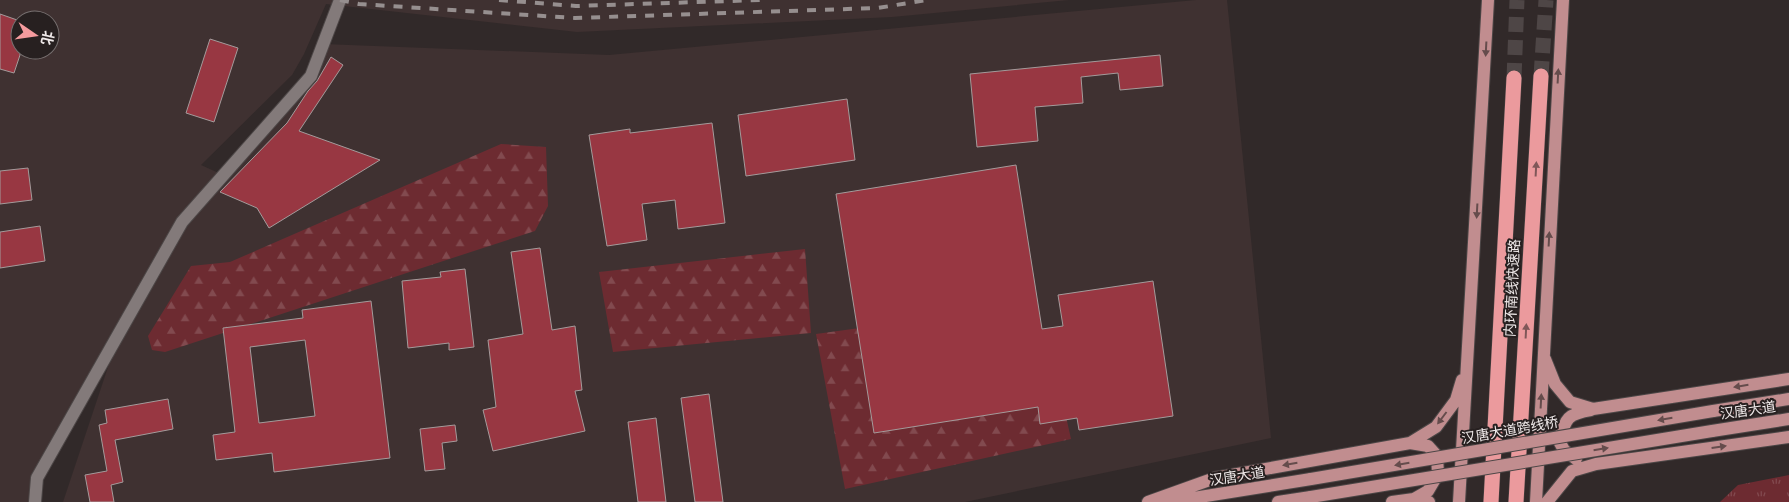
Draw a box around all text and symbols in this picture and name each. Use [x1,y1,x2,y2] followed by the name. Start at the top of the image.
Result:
[10,10,60,60] north arrow
[38,29,57,47] text: 北
[1481,41,1489,57] one-way arrow
[1555,68,1563,84] one-way arrow
[1532,161,1540,177] one-way arrow
[1473,203,1481,219] one-way arrow
[1546,230,1554,246] one-way arrow
[1501,239,1523,337] street label: 内环南线快速路
[1522,323,1530,339] one-way arrow
[1732,382,1748,390] one-way arrow
[1538,393,1546,409] one-way arrow
[1719,398,1777,422] street label: 汉唐大道
[1437,411,1447,425] one-way arrow
[1460,414,1560,446] street label: 汉唐大道跨线桥
[1657,415,1673,423] one-way arrow
[1711,443,1727,451] one-way arrow
[1593,445,1609,453] one-way arrow
[1393,460,1409,468] one-way arrow
[1282,461,1298,469] one-way arrow
[1208,464,1266,488] street label: 汉唐大道

